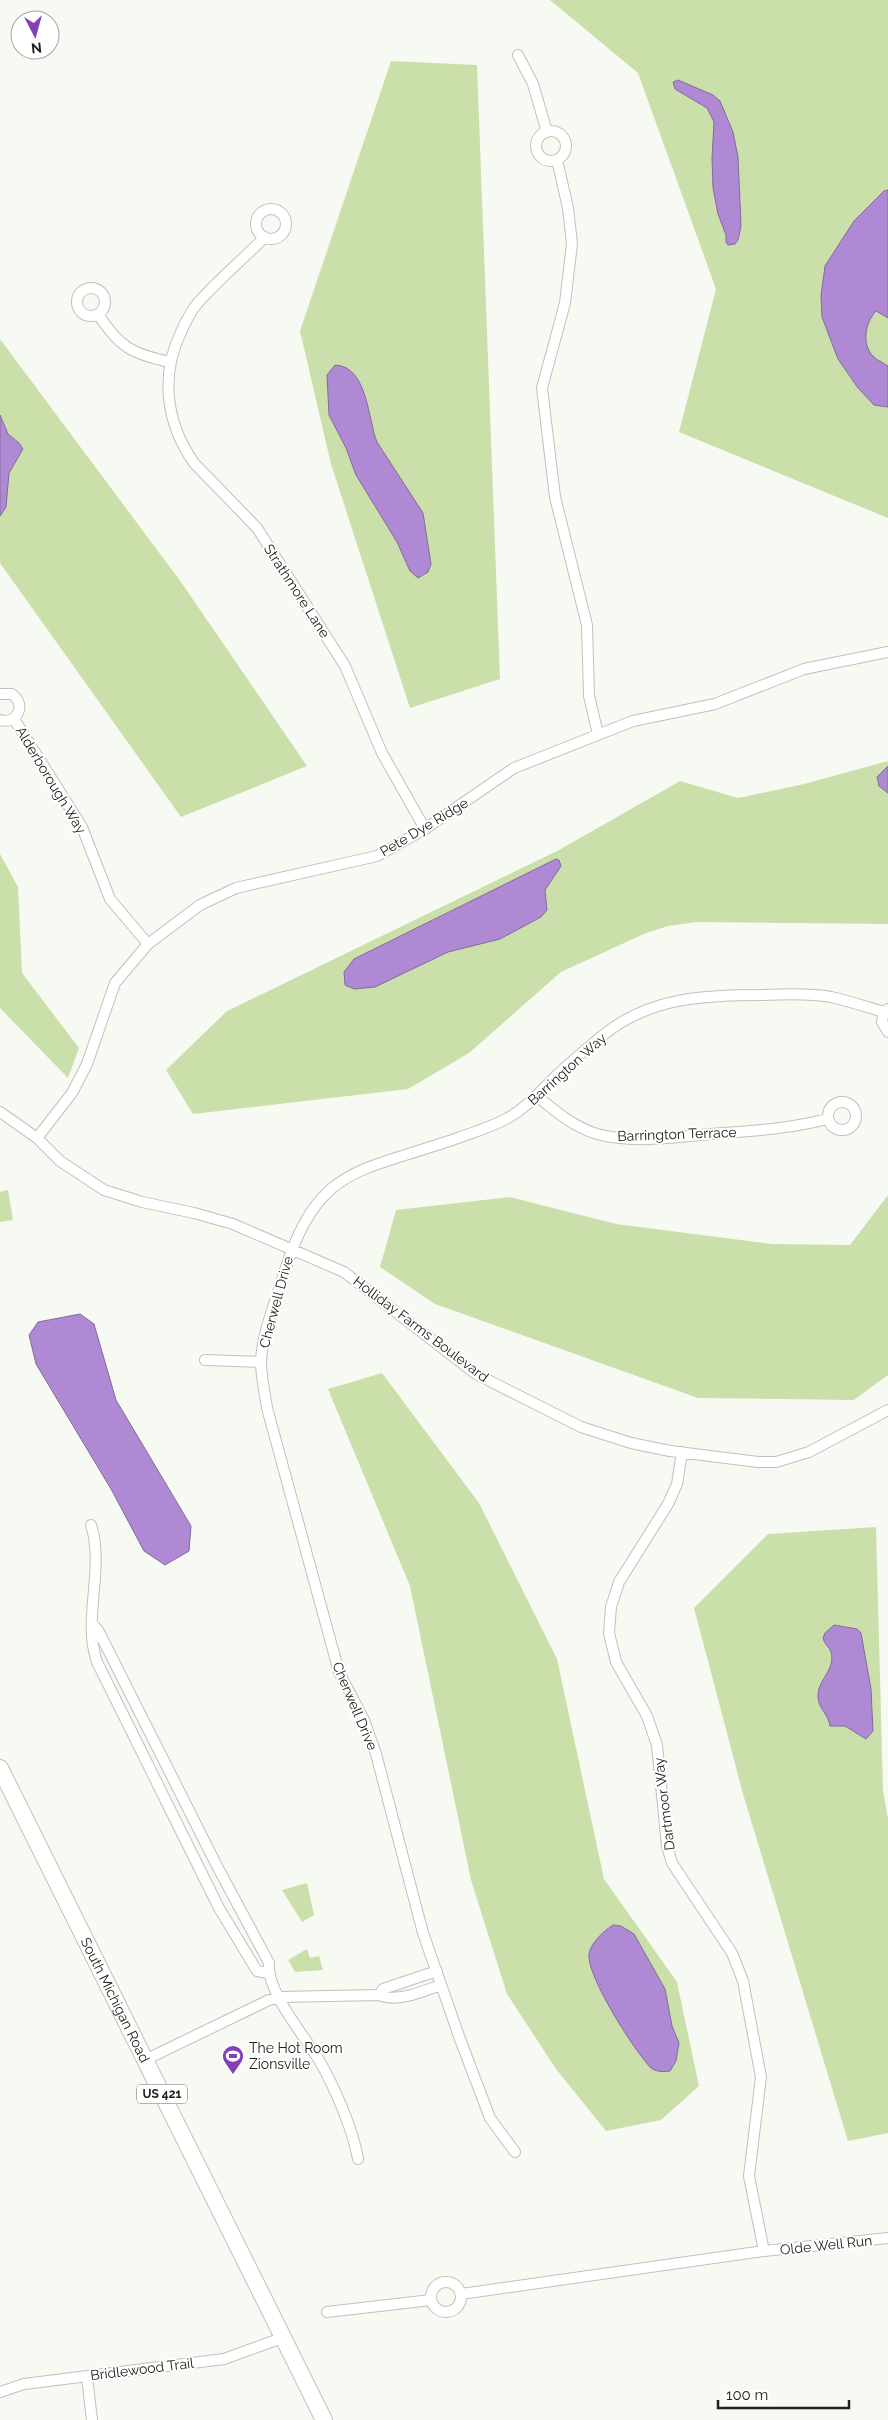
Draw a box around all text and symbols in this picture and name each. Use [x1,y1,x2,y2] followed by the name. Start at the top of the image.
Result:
[10,10,60,60] north arrow
[30,39,43,56] text: N
[261,541,333,641] street label: Strathmore Lane
[13,723,90,837] street label: Alderborough Way
[377,794,471,860] street label: Pete Dye Ridge
[525,1029,610,1108] street label: Barrington Way
[617,1124,737,1144] street label: Barrington Terrace
[256,1254,296,1350] street label: Cherwell Drive
[350,1273,492,1385] street label: Holliday Farms Boulevard
[329,1659,381,1753] street label: Cherwell Drive
[650,1756,678,1851] street label: Dartmoor Way
[77,1935,153,2065] street label: South Michigan Road
[249,2040,343,2072] place label: The Hot Room Zionsville
[221,2044,245,2075] sports icon: The Hot Room Zionsville
[137,2084,187,2104] road number: US 421
[779,2232,873,2258] street label: Olde Well Run
[89,2355,195,2383] street label: Bridlewood Trail
[718,2378,849,2410] scale bar
[726,2386,768,2404] text: 100 m

